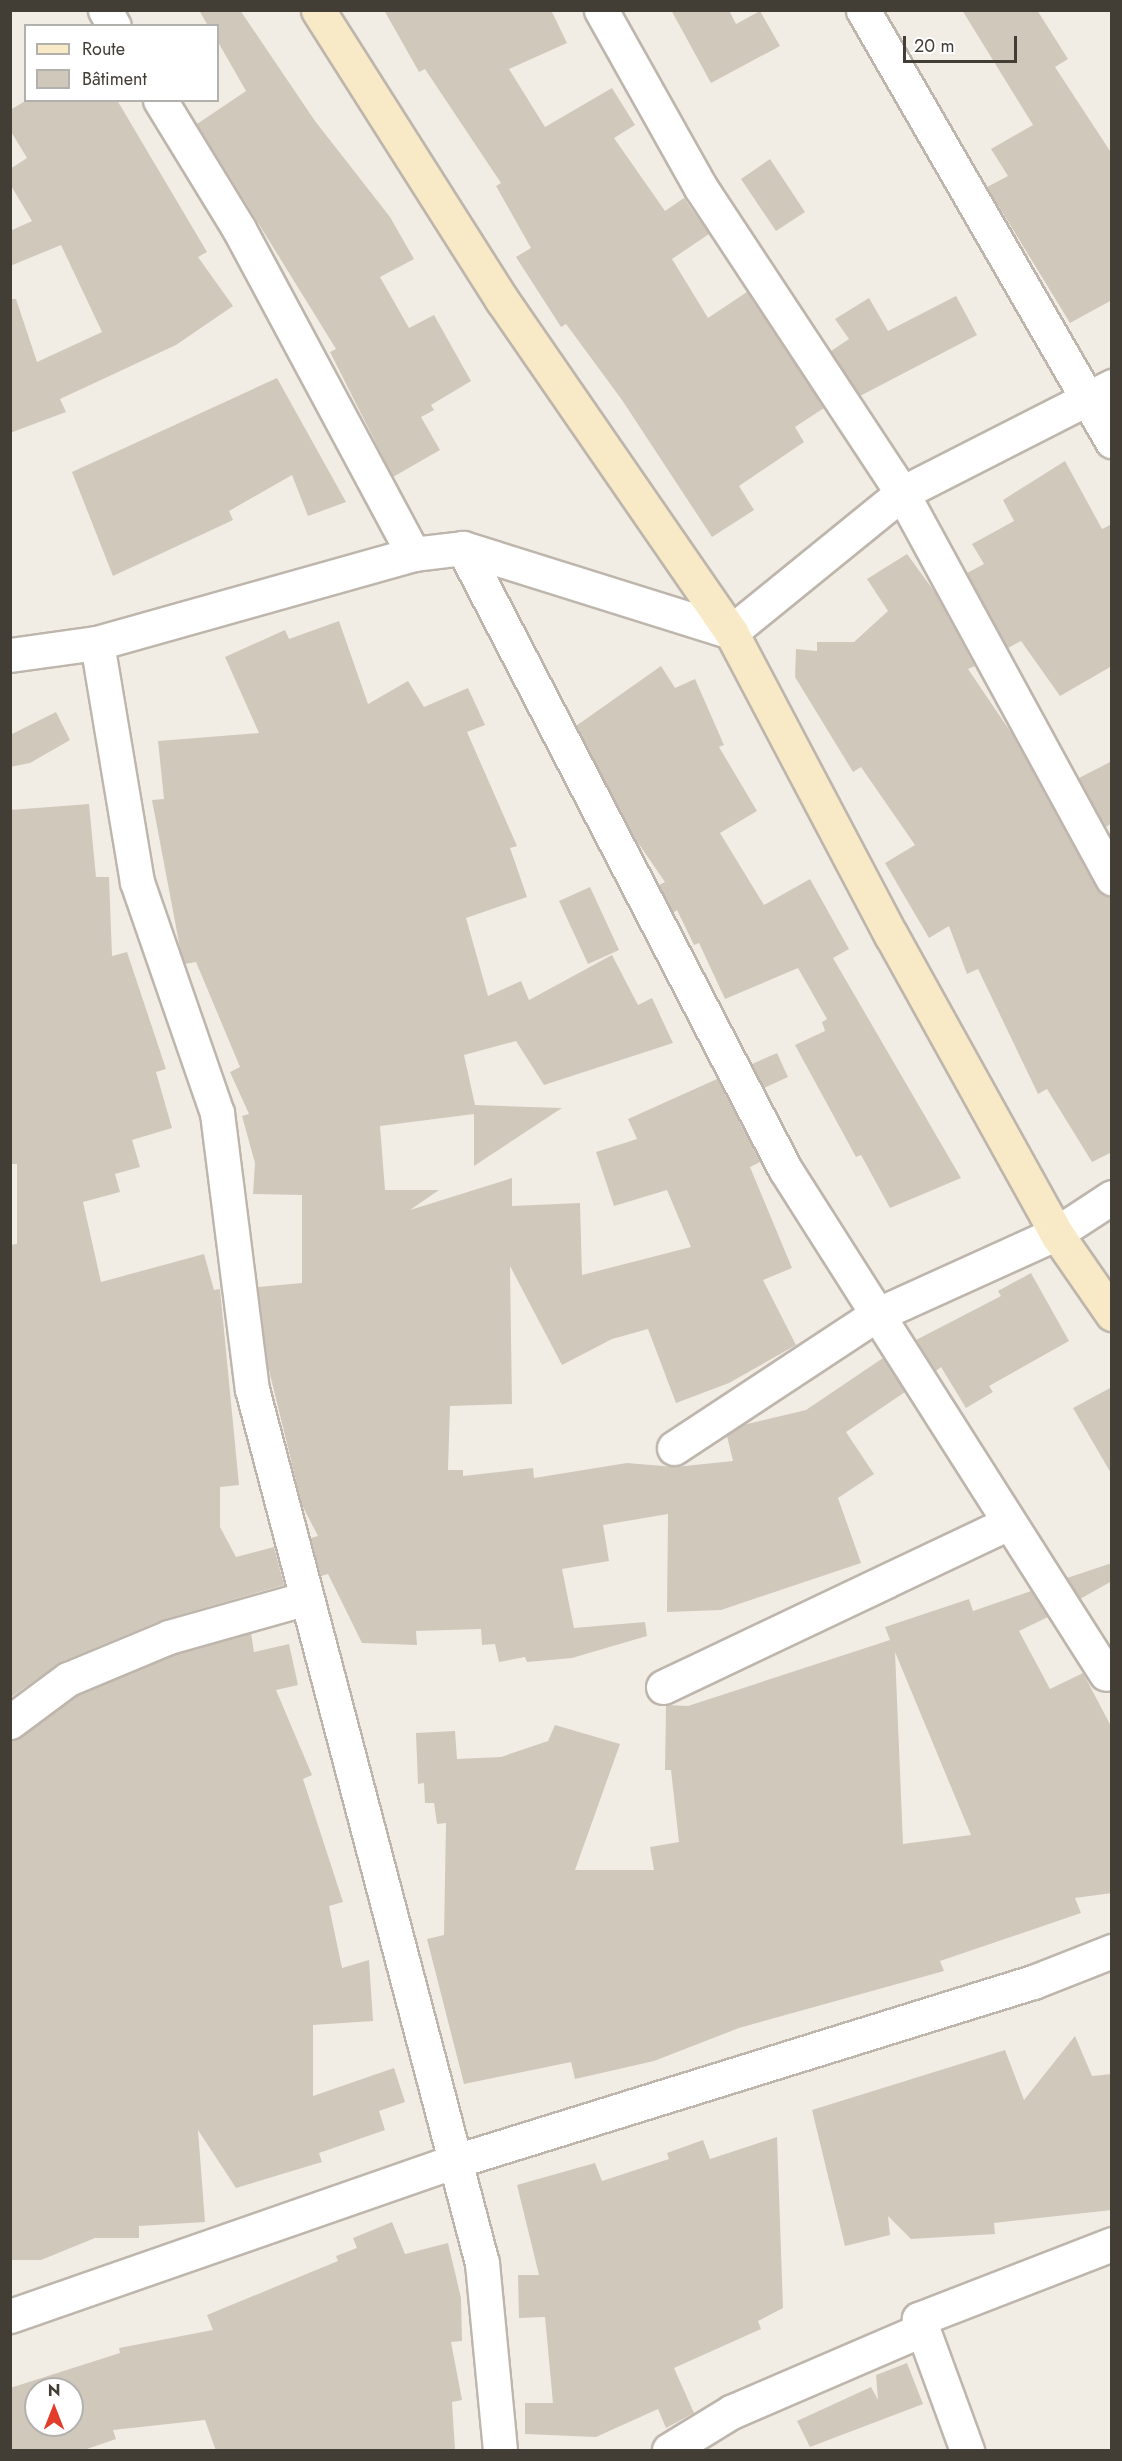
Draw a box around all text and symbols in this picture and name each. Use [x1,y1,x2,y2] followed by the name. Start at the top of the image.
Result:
[24,24,219,102] legend
[906,24,1020,62] scale bar
[914,33,954,59] text: 20 m
[82,36,125,62] text: Route
[82,66,147,92] text: Bâtiment
[24,2377,84,2437] north arrow
[48,2379,60,2402] text: N

